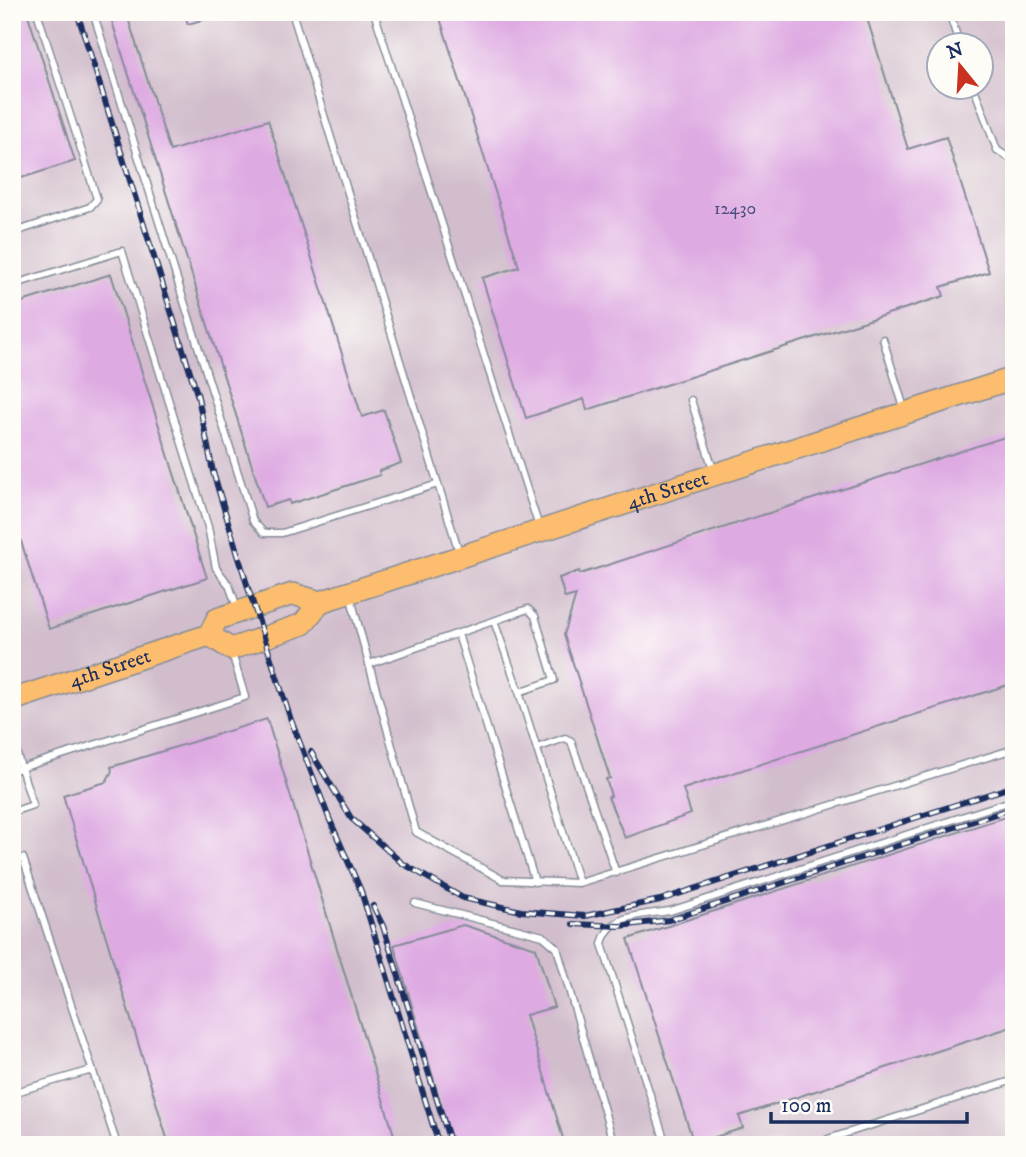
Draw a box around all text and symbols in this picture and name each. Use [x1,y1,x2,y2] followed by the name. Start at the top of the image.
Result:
[925,32,995,102] north arrow
[944,38,967,65] text: N
[714,198,756,220] house number: 12430
[624,466,712,516] street label: 4th Street
[66,643,154,694] street label: 4th Street
[771,1080,967,1124] scale bar
[781,1093,832,1119] text: 100 m

